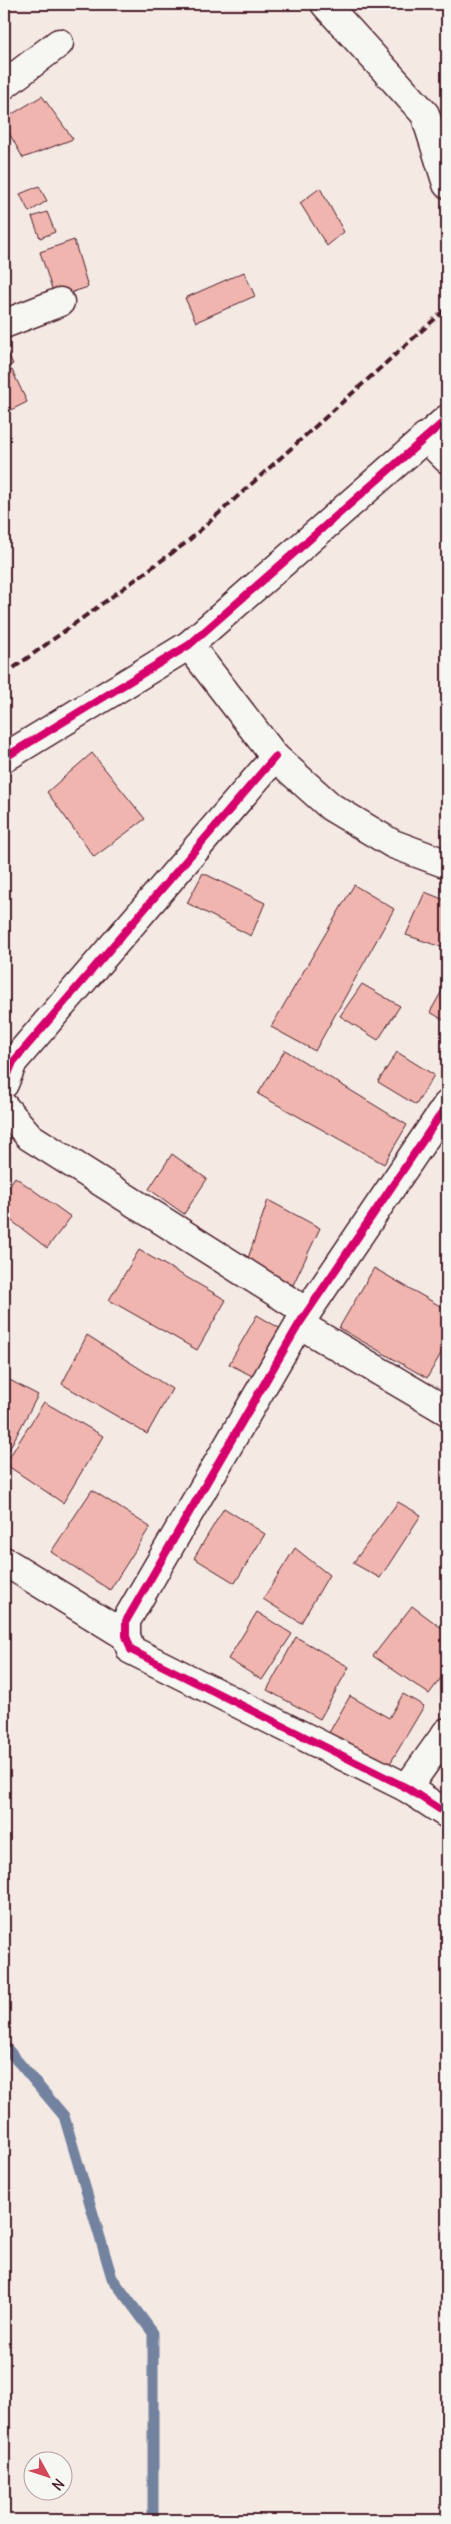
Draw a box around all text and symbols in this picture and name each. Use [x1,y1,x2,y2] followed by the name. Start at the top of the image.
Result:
[22,2452,72,2502] north arrow
[48,2475,68,2494] text: N

